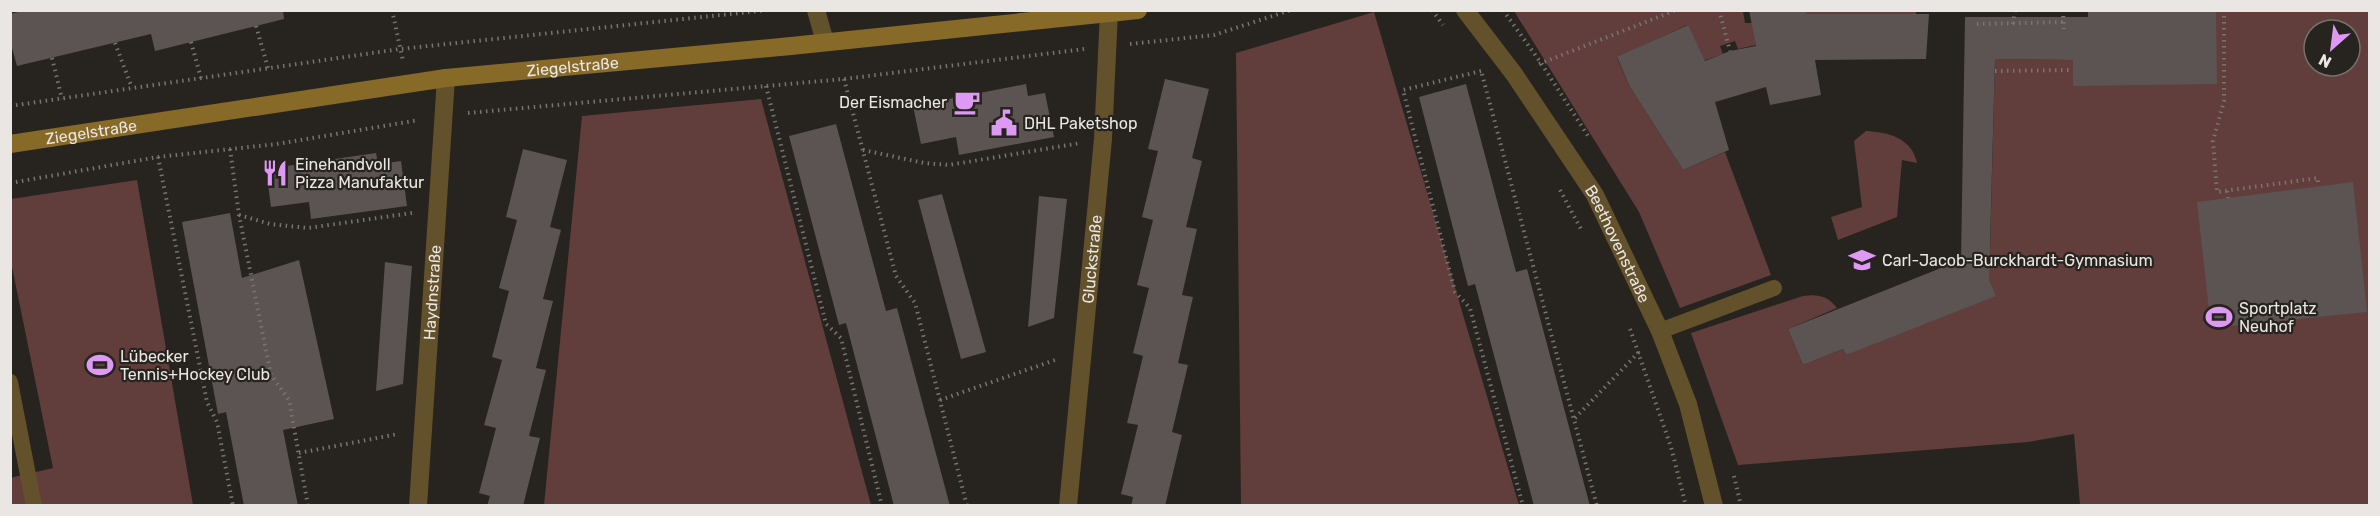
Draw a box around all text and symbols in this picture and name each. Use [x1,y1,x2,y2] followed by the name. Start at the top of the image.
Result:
[2302,18,2362,78] north arrow
[2316,50,2335,72] text: N
[526,53,619,80] street label: Ziegelstraße
[952,87,982,117] cafe icon: Der Eismacher
[839,93,947,112] place label: Der Eismacher
[989,108,1019,138] public building icon: DHL Paketshop
[1024,114,1138,133] place label: DHL Paketshop
[44,115,138,148] street label: Ziegelstraße
[295,155,424,192] place label: Einehandvoll Pizza Manufaktur
[260,158,290,188] restaurant icon: Einehandvoll Pizza Manufaktur
[1581,181,1654,306] street label: Beethovenstraße
[1078,214,1105,304] street label: Gluckstraße
[419,244,445,341] street label: Haydnstraße
[1847,245,1877,275] school or university icon: Carl-Jacob-Burckhardt-Gymnasium
[1882,251,2153,270] place label: Carl-Jacob-Burckhardt-Gymnasium
[2239,299,2317,336] place label: Sportplatz Neuhof
[2204,302,2234,332] sports icon: Sportplatz Neuhof
[120,347,270,384] place label: Lübecker Tennis+Hockey Club
[85,350,115,380] sports icon: Lübecker Tennis+Hockey Club

